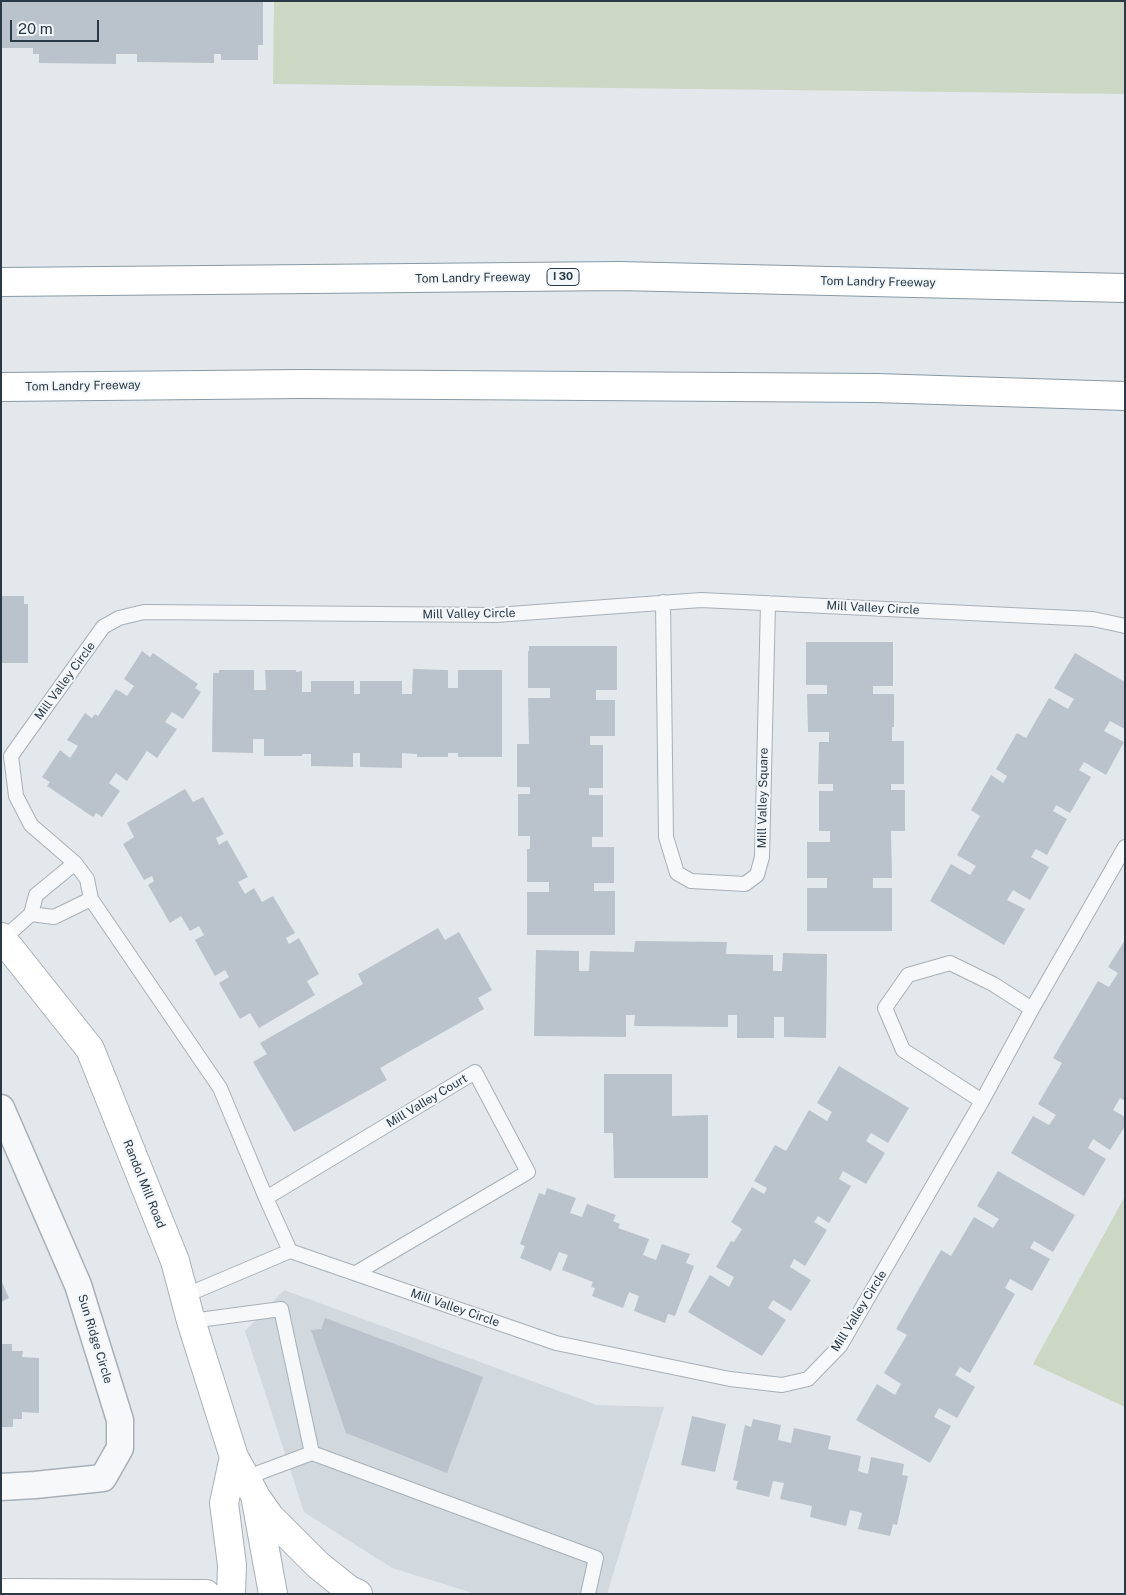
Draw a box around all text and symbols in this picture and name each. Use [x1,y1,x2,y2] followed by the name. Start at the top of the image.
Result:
[12,10,101,42] scale bar
[18,20,53,37] text: 20 m
[547,268,579,286] road number: I 30
[415,270,531,286] street label: Tom Landry Freeway
[820,274,936,290] street label: Tom Landry Freeway
[25,378,141,394] street label: Tom Landry Freeway
[826,598,920,618] street label: Mill Valley Circle
[422,606,516,622] street label: Mill Valley Circle
[32,639,98,723] street label: Mill Valley Circle
[755,747,771,849] street label: Mill Valley Square
[384,1071,470,1131] street label: Mill Valley Court
[120,1138,168,1230] street label: Randol Mill Road
[828,1268,890,1354] street label: Mill Valley Circle
[409,1286,501,1330] street label: Mill Valley Circle
[75,1293,115,1385] street label: Sun Ridge Circle

